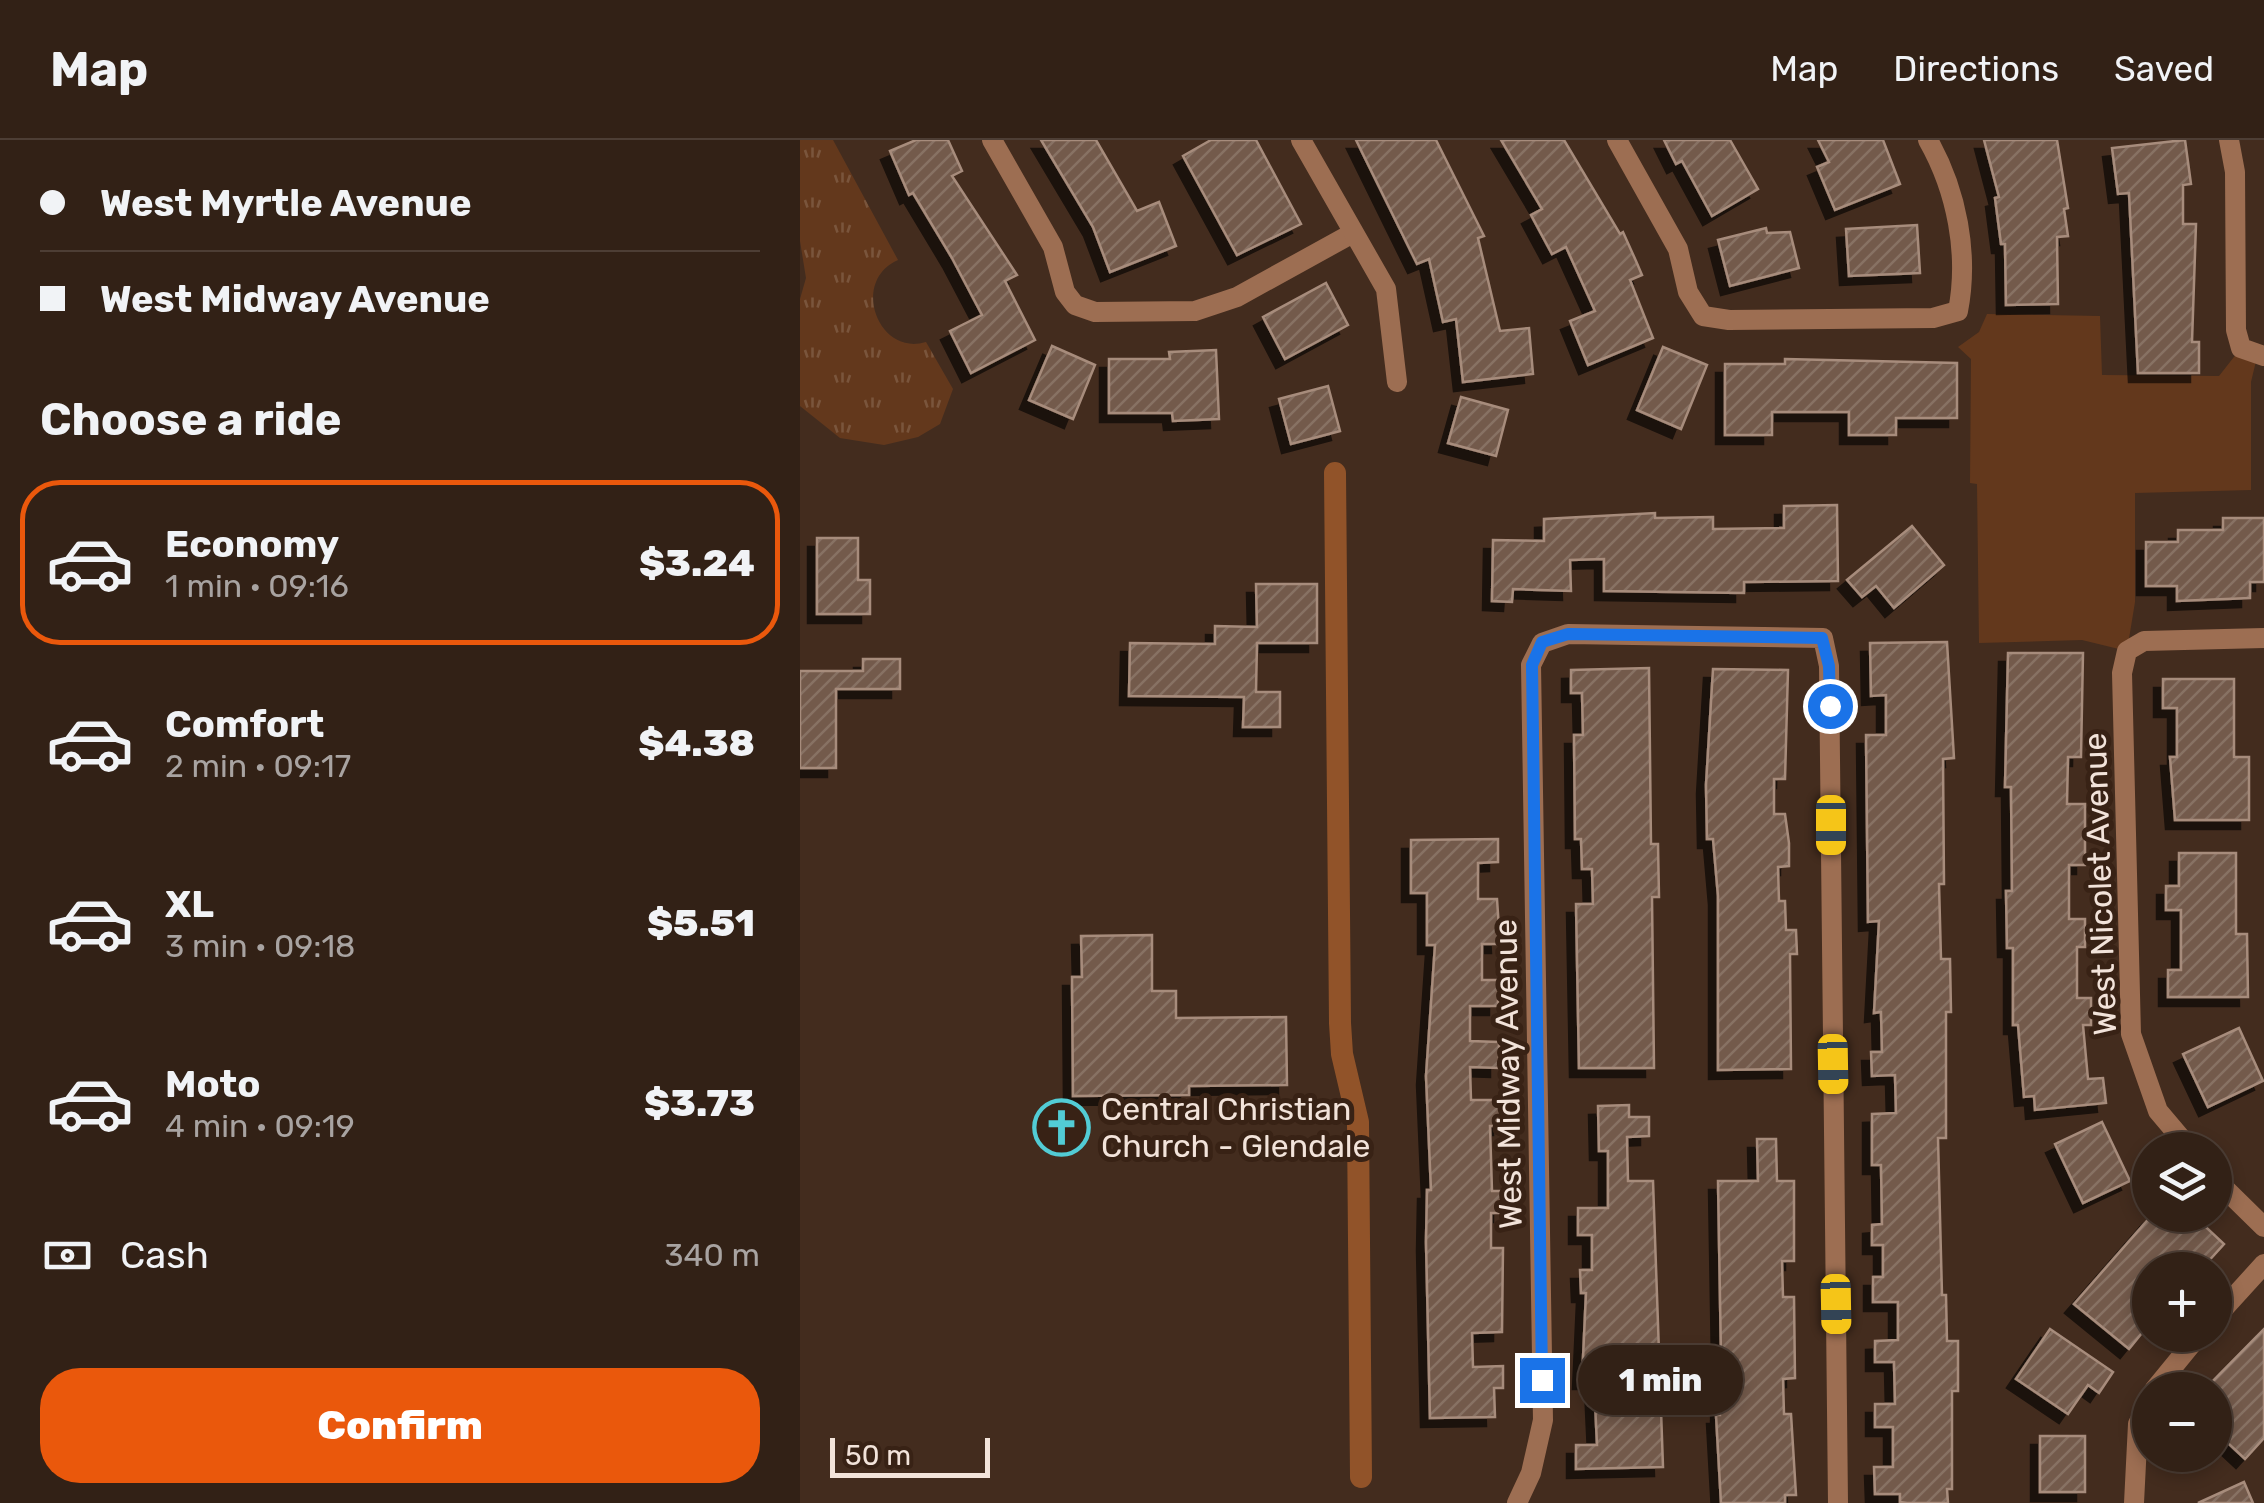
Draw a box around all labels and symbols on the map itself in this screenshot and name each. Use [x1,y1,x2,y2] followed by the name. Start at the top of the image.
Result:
[1808,684,1853,729] route start
[2076,732,2124,1036] street label: West Nicolet Avenue
[1816,795,1846,855] car
[1486,919,1530,1229] street label: West Midway Avenue
[1817,1034,1849,1094] car
[1101,1090,1371,1165] place label: Central Christian Church - Glendale
[1032,1097,1092,1157] church icon: Central Christian Church - Glendale
[1820,1274,1852,1334] car
[1577,1345,1742,1415] callout: 1 min
[1520,1358,1565,1403] route end
[830,1433,990,1478] scale bar

